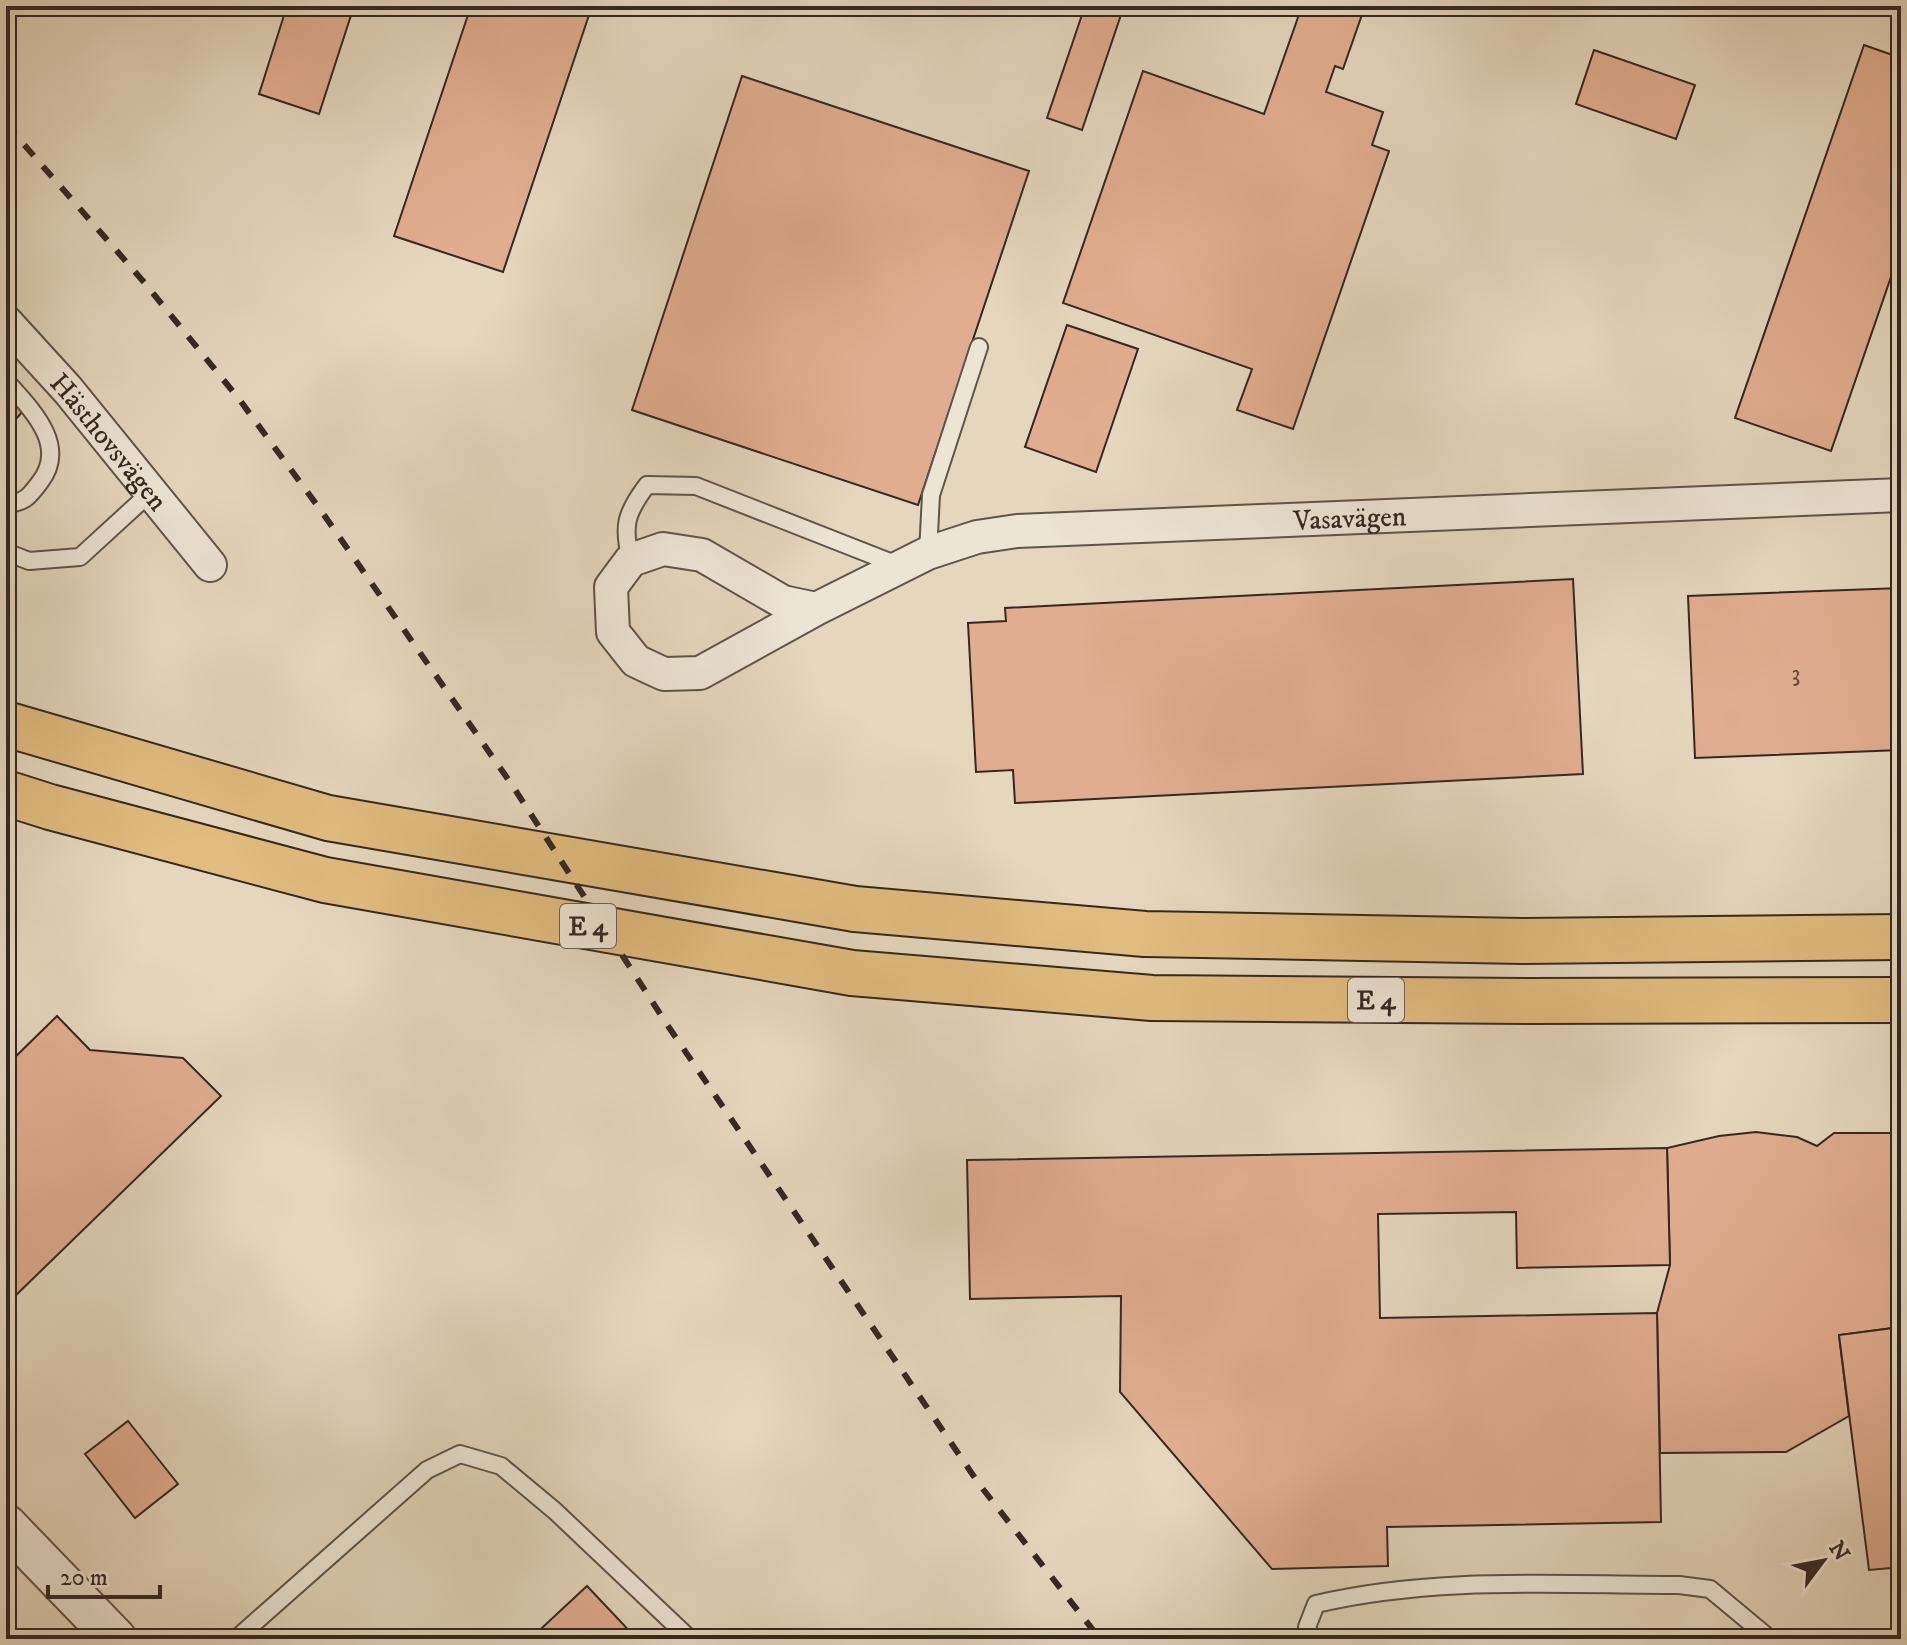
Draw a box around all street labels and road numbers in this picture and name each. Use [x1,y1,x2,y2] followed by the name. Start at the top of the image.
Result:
[42,366,175,519] street label: Hästhovsvägen
[1292,499,1407,539] street label: Vasavägen
[560,904,616,948] road number: E 4
[1348,978,1404,1022] road number: E 4

